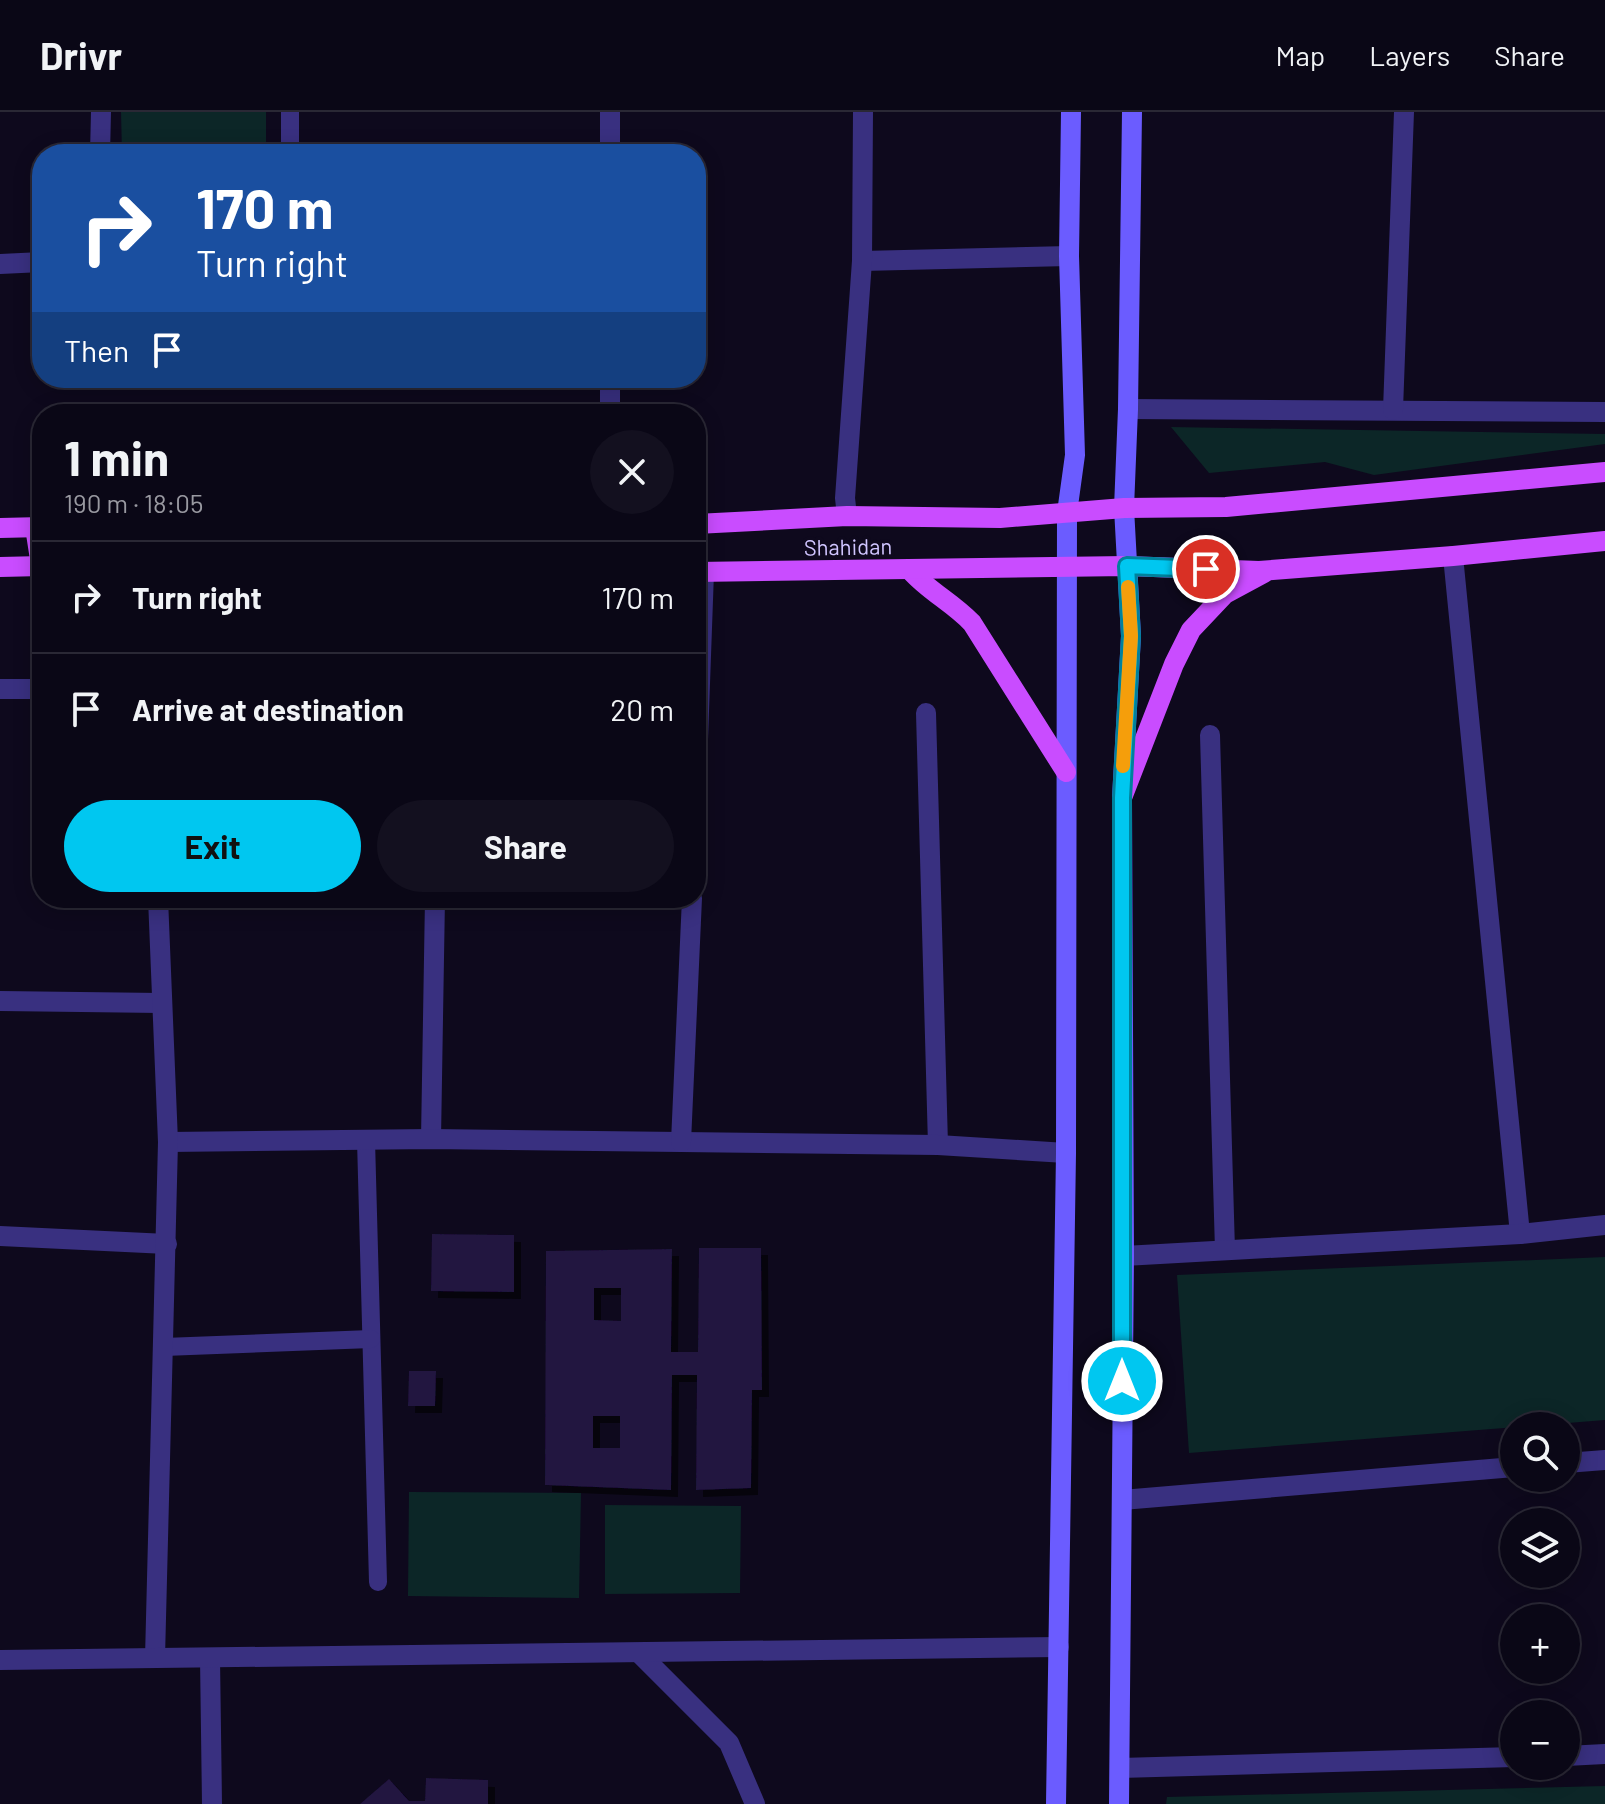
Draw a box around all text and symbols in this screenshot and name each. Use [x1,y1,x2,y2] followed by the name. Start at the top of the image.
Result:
[40,32,122,78] text: Drivr
[1275,38,1325,72] text: Map
[1369,38,1450,72] text: Layers
[1494,38,1565,72] text: Share
[196,173,333,240] text: 170 m
[64,176,168,280] icon: right
[196,241,348,284] text: Turn right
[145,328,189,372] icon: arrive
[64,332,129,368] text: Then
[64,428,169,486] text: 1 min
[590,430,674,514] button: close
[64,487,203,518] text: 190 m · 18:05
[804,532,892,560] street label: Shahidan
[1172,535,1240,603] pin
[1184,547,1228,591] icon: arrive
[64,575,108,619] icon: right
[132,579,262,615] text: Turn right
[602,579,674,615] text: 170 m
[64,687,108,731] icon: arrive
[132,691,404,727] text: Arrive at destination
[610,691,674,727] text: 20 m
[64,800,361,892] button: Exit
[377,800,674,892] button: Share
[1080,1339,1164,1423] position arrow
[1500,1412,1580,1780] map controls
[1500,1412,1580,1492] button: search
[1500,1508,1580,1588] button: layers
[1500,1604,1580,1684] button: +
[1500,1700,1580,1780] button: −

